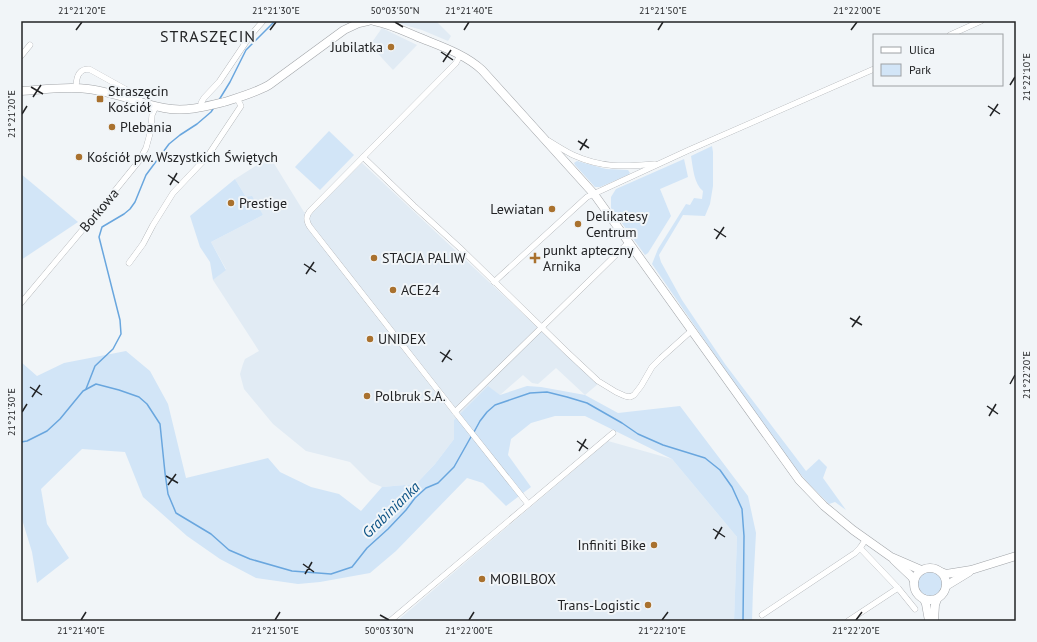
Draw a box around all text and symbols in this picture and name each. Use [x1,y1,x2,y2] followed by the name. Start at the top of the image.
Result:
[58,4,106,17] text: 21°21'20"E
[252,4,300,17] text: 21°21'30"E
[370,4,420,17] text: 50°03'50"N
[445,4,493,17] text: 21°21'40"E
[639,4,687,17] text: 21°21'50"E
[833,4,881,17] text: 21°22'00"E
[160,26,256,46] district label: STRASZĘCIN
[873,34,1003,86] legend
[330,38,383,56] place label: Jubilatka
[386,42,396,52] marker: Jubilatka
[909,42,935,57] text: Ulica
[1020,53,1033,101] text: 21°22'10"E
[909,62,931,77] text: Park
[108,82,169,116] place label: Straszęcin Kościół
[5,90,18,138] text: 21°21'20"E
[95,94,105,104] marker: Straszęcin Kościół
[120,118,172,136] place label: Plebania
[107,122,117,132] marker: Plebania
[87,148,278,166] place label: Kościół pw. Wszystkich Świętych
[74,152,84,162] marker: Kościół pw. Wszystkich Świętych
[76,184,123,236] street label: Borkowa
[239,194,287,212] place label: Prestige
[226,198,236,208] marker: Prestige
[490,200,544,218] place label: Lewiatan
[547,204,557,214] marker: Lewiatan
[586,207,648,241] place label: Delikatesy Centrum
[573,219,583,229] marker: Delikatesy Centrum
[543,241,634,275] place label: punkt apteczny Arnika
[382,249,466,267] place label: STACJA PALIW
[369,253,379,263] marker: STACJA PALIW
[530,253,540,263] marker: punkt apteczny Arnika
[401,281,440,299] place label: ACE24
[388,285,398,295] marker: ACE24
[378,330,426,348] place label: UNIDEX
[365,334,375,344] marker: UNIDEX
[1020,351,1033,399] text: 21°22'20"E
[375,387,446,405] place label: Polbruk S.A.
[5,388,18,436] text: 21°21'30"E
[362,391,372,401] marker: Polbruk S.A.
[358,477,424,542] water label: Grabinianka
[577,536,646,554] place label: Infiniti Bike
[649,540,659,550] marker: Infiniti Bike
[490,570,556,588] place label: MOBILBOX
[477,574,487,584] marker: MOBILBOX
[558,596,640,614] place label: Trans-Logistic
[643,600,653,610] marker: Trans-Logistic
[57,624,105,637] text: 21°21'40"E
[251,624,299,637] text: 21°21'50"E
[364,624,414,637] text: 50°03'30"N
[445,624,493,637] text: 21°22'00"E
[638,624,686,637] text: 21°22'10"E
[832,624,880,637] text: 21°22'20"E

